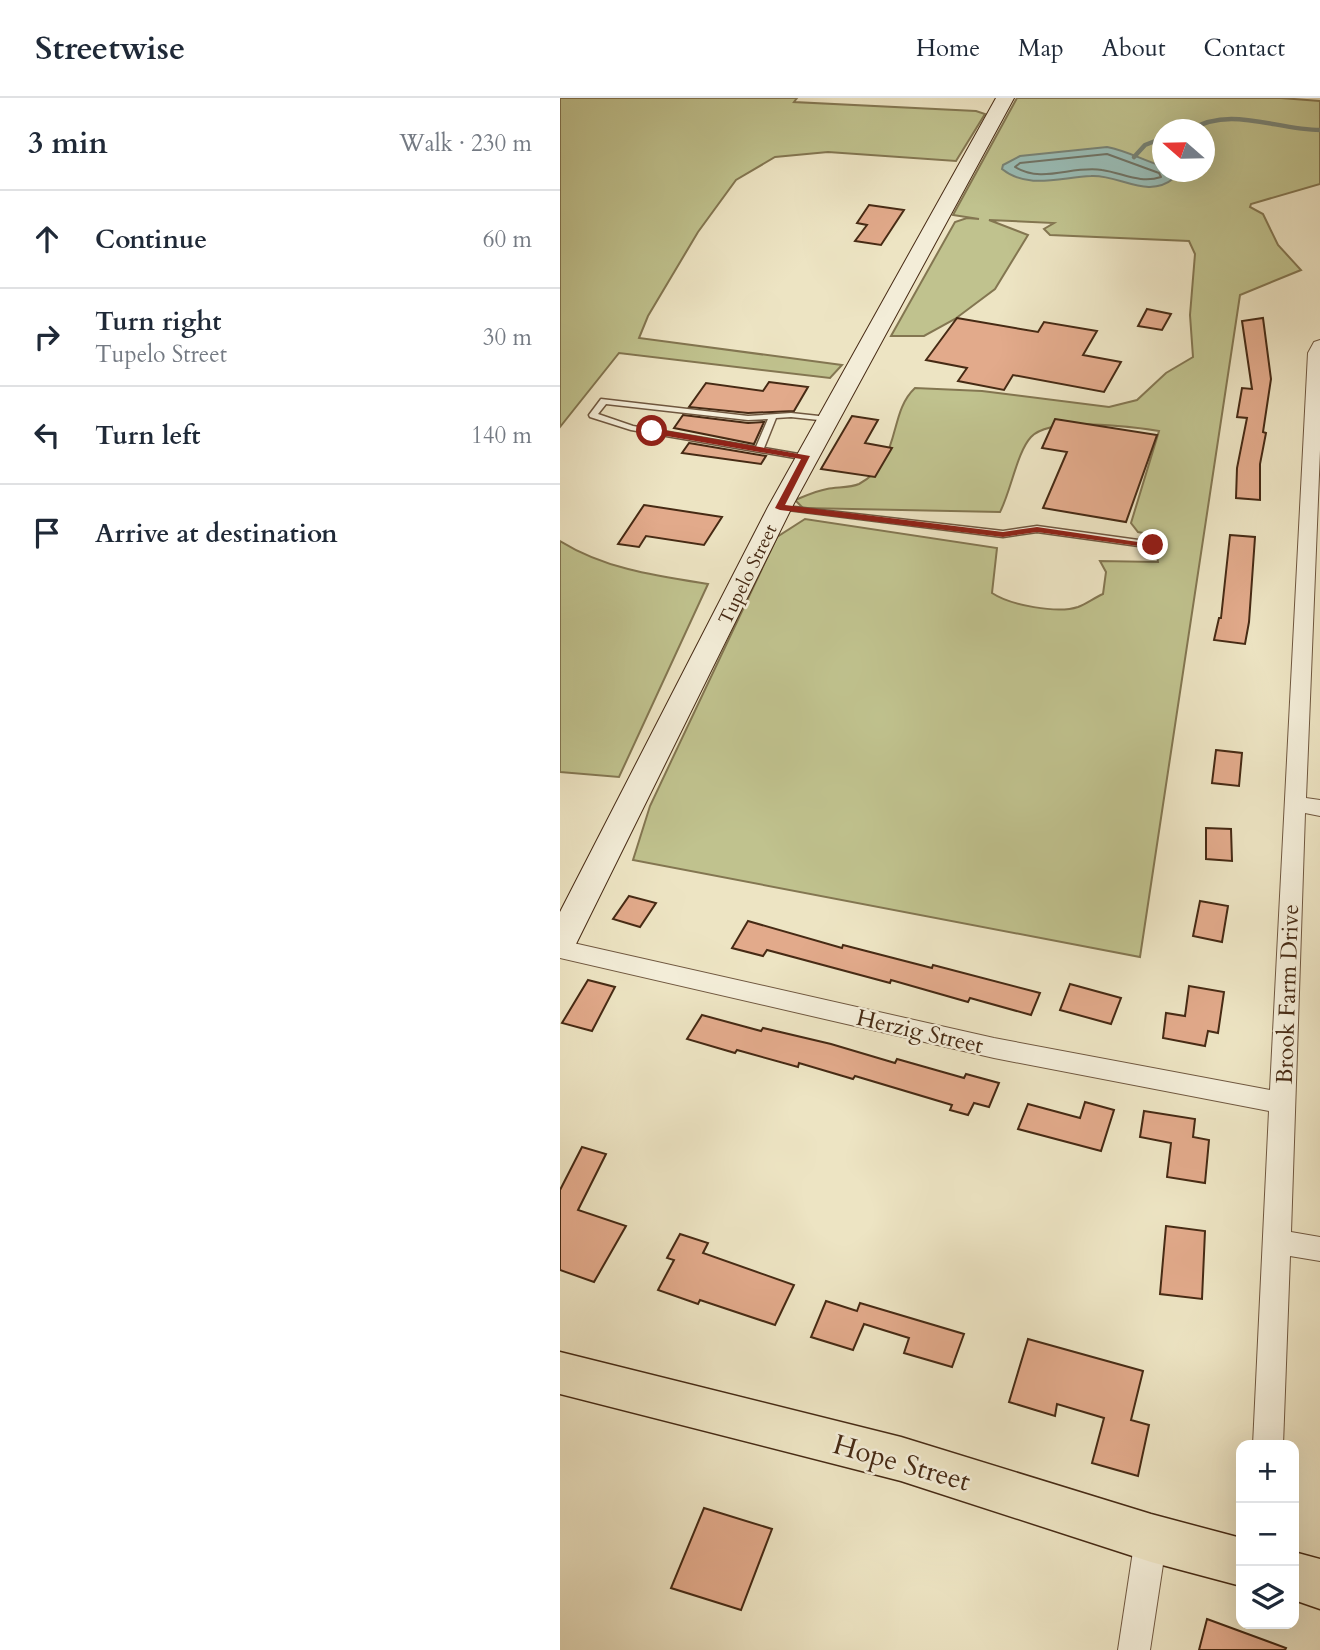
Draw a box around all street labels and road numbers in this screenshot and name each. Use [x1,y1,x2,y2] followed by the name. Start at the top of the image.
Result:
[712,520,783,629] street label: Tupelo Street
[1269,904,1306,1085] street label: Brook Farm Drive
[853,1002,986,1061] street label: Herzig Street
[829,1425,975,1501] street label: Hope Street

